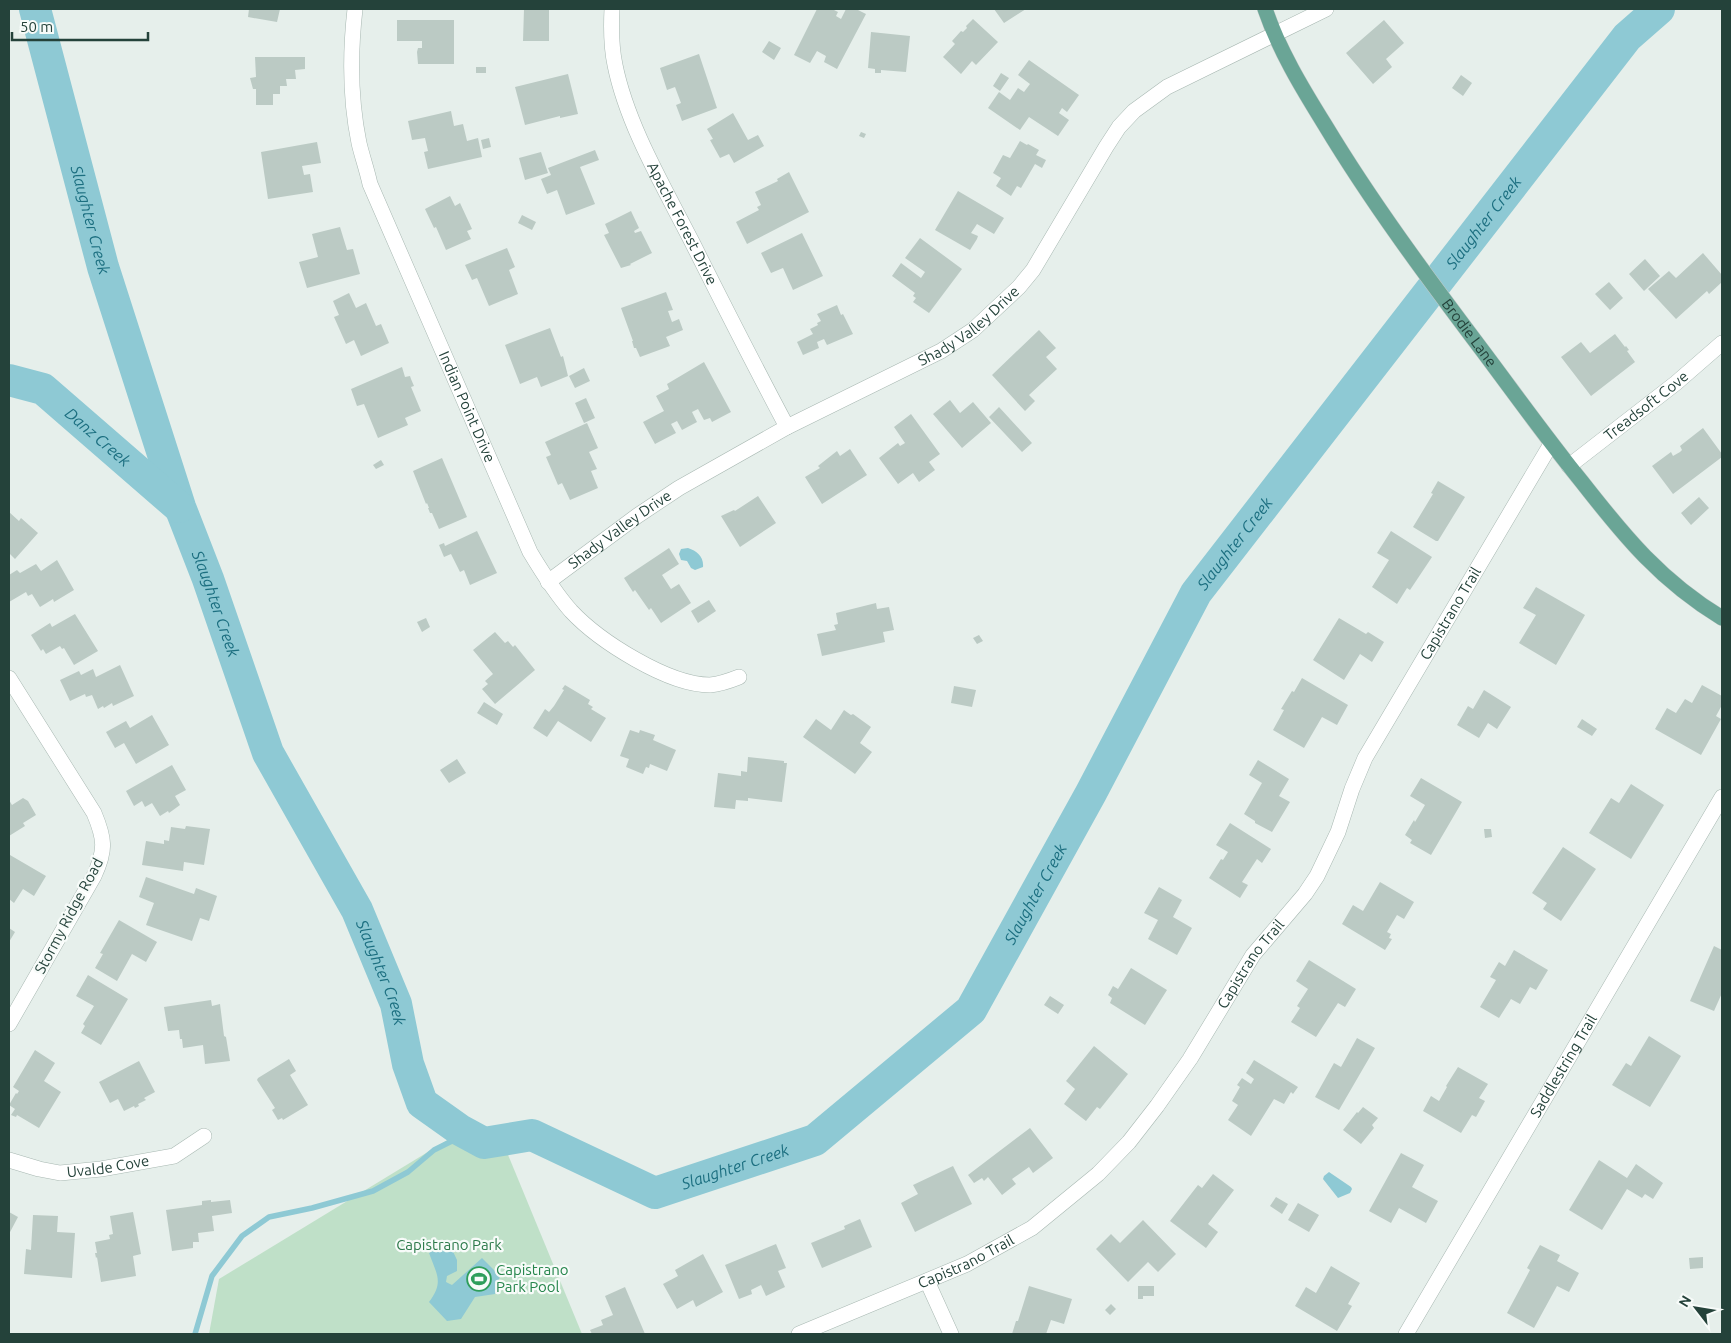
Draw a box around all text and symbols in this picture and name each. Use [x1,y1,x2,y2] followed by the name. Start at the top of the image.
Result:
[12,10,149,42] scale bar
[20,18,53,35] text: 50 m
[644,159,721,288] street label: Apache Forest Drive
[67,162,114,277] water label: Slaughter Creek
[1441,172,1525,273] water label: Slaughter Creek
[915,282,1022,369] street label: Shady Valley Drive
[1439,295,1500,370] street label: Brodie Lane
[436,349,499,465] street label: Indian Point Drive
[1601,367,1692,444] street label: Treadsoft Cove
[62,404,135,470] water label: Danz Creek
[565,487,674,572] street label: Shady Valley Drive
[1193,493,1276,594] water label: Slaughter Creek
[188,547,243,660] water label: Slaughter Creek
[1416,564,1484,663] street label: Capistrano Trail
[1000,840,1071,948] water label: Slaughter Creek
[31,855,106,976] street label: Stormy Ridge Road
[353,916,409,1028] water label: Slaughter Creek
[1214,916,1287,1011] street label: Capistrano Trail
[1526,1011,1600,1120] street label: Saddlestring Trail
[678,1140,792,1193] water label: Slaughter Creek
[66,1152,150,1180] street label: Uvalde Cove
[915,1231,1017,1292] street label: Capistrano Trail
[396,1236,502,1253] park label: Capistrano Park
[496,1261,568,1295] place label: Capistrano Park Pool
[466,1266,492,1292] sports icon: Capistrano Park Pool
[1671,1283,1721,1333] north arrow
[1675,1293,1694,1310] text: N

